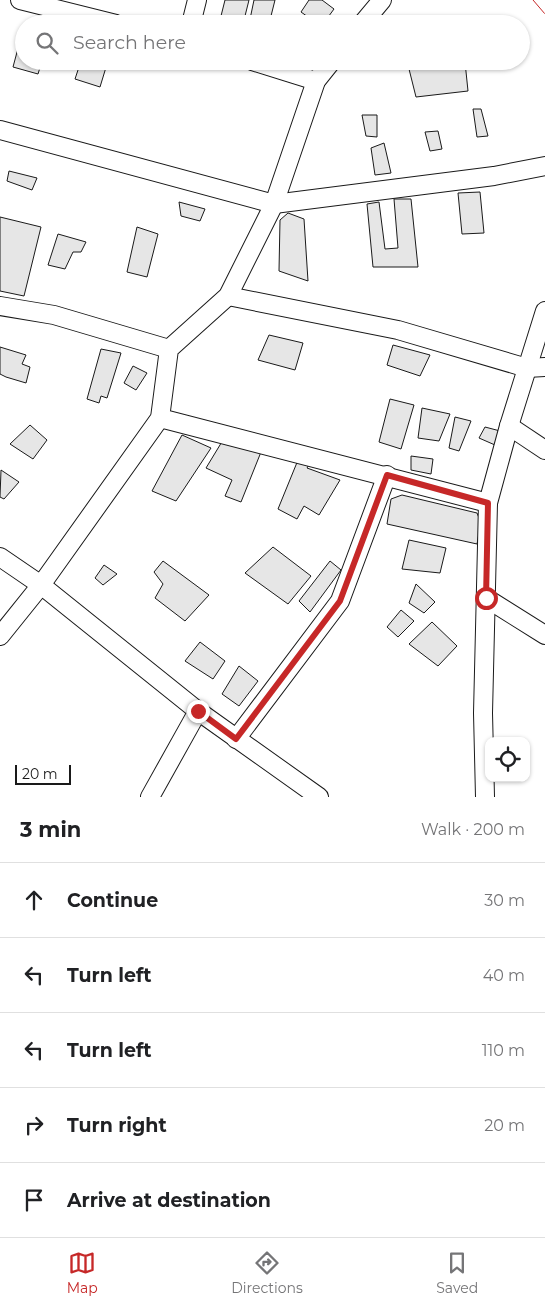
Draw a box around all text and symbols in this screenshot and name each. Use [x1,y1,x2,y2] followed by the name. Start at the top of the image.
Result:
[15,15,530,70] search box
[33,29,61,57] icon: search
[73,31,186,54] text: Search here
[475,587,498,610] route start
[187,700,210,723] route end
[485,737,530,782] map controls
[485,737,530,782] button: locate
[15,762,71,785] scale bar
[22,765,58,783] text: 20 m
[20,817,81,842] text: 3 min
[421,820,525,839] text: Walk · 200 m
[20,886,48,914] icon: ahead
[67,889,158,912] text: Continue
[484,891,525,910] text: 30 m
[20,961,48,989] icon: left
[67,964,152,987] text: Turn left
[483,966,525,985] text: 40 m
[20,1036,48,1064] icon: left
[67,1039,152,1062] text: Turn left
[482,1041,525,1060] text: 110 m
[20,1111,48,1139] icon: right
[67,1114,167,1137] text: Turn right
[484,1116,525,1135] text: 20 m
[20,1186,48,1214] icon: arrive
[67,1189,271,1212] text: Arrive at destination
[67,1249,98,1297] tab: Map
[231,1249,303,1297] tab: Directions
[436,1249,478,1297] tab: Saved

